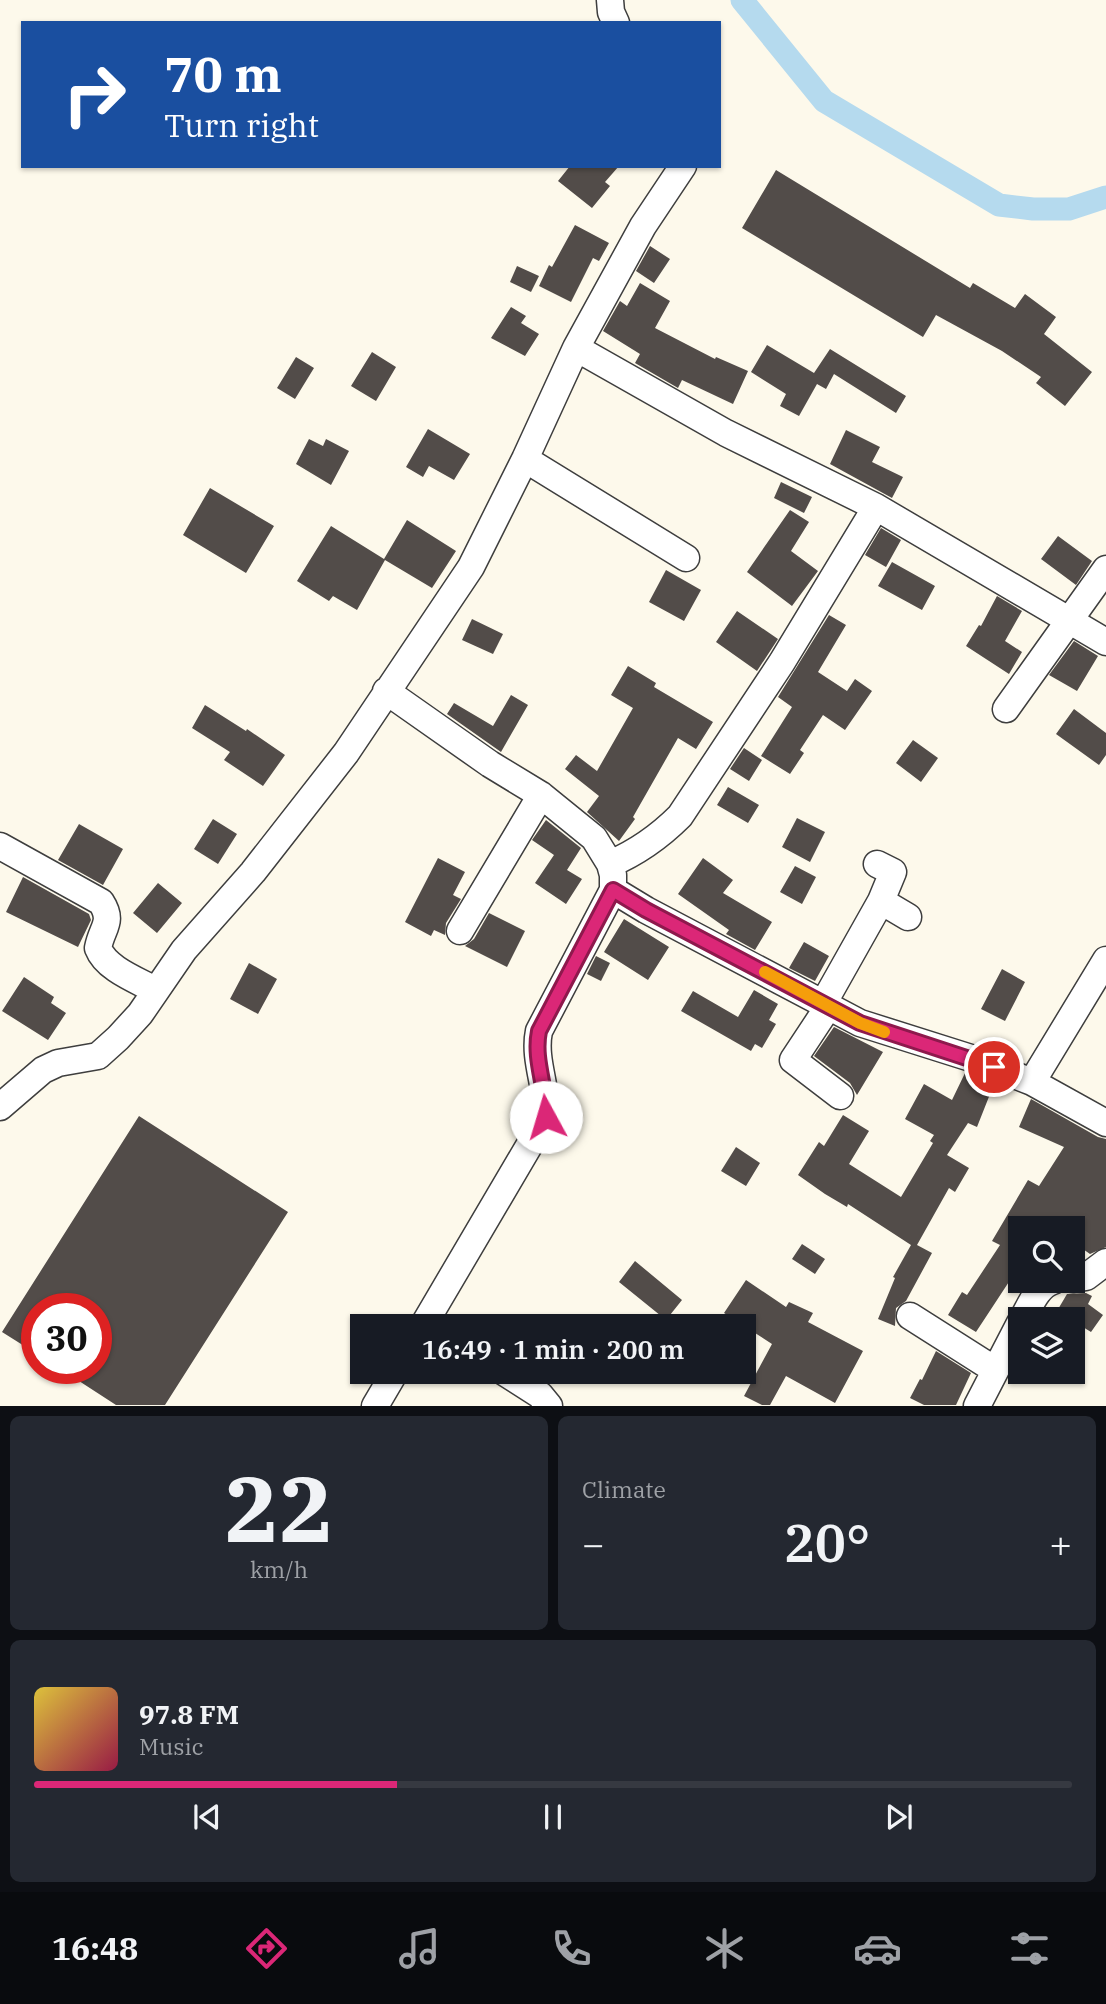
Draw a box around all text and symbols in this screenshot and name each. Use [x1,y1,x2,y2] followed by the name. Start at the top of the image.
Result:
[164,42,282,105] text: 70 m
[49,49,140,140] icon: right
[164,104,319,146] text: Turn right
[964,1037,1024,1097] pin
[975,1048,1013,1086] icon: arrive
[509,1080,583,1154] position arrow
[1008,1216,1085,1384] map controls
[1008,1216,1085,1293] button: search
[21,1293,112,1384] speed limit sign: 30
[1008,1307,1085,1384] button: layers
[422,1332,684,1366] text: 16:49 · 1 min · 200 m
[224,1449,334,1567] text: 22
[582,1474,666,1504] text: Climate
[784,1509,870,1576] text: 20°
[582,1519,605,1568] text: −
[1049,1519,1072,1568] text: +
[250,1554,308,1584] text: km/h
[139,1697,239,1731] text: 97.8 FM
[139,1731,204,1761] text: Music
[188,1798,226,1836] icon: previous
[534,1798,572,1836] icon: pause
[880,1798,918,1836] icon: next
[242,1924,291,1973] icon: directions
[395,1924,444,1973] icon: music
[547,1924,596,1973] icon: phone
[700,1924,749,1973] icon: climate
[853,1924,902,1973] icon: car
[1005,1924,1054,1973] icon: filters
[52,1927,138,1969] text: 16:48

